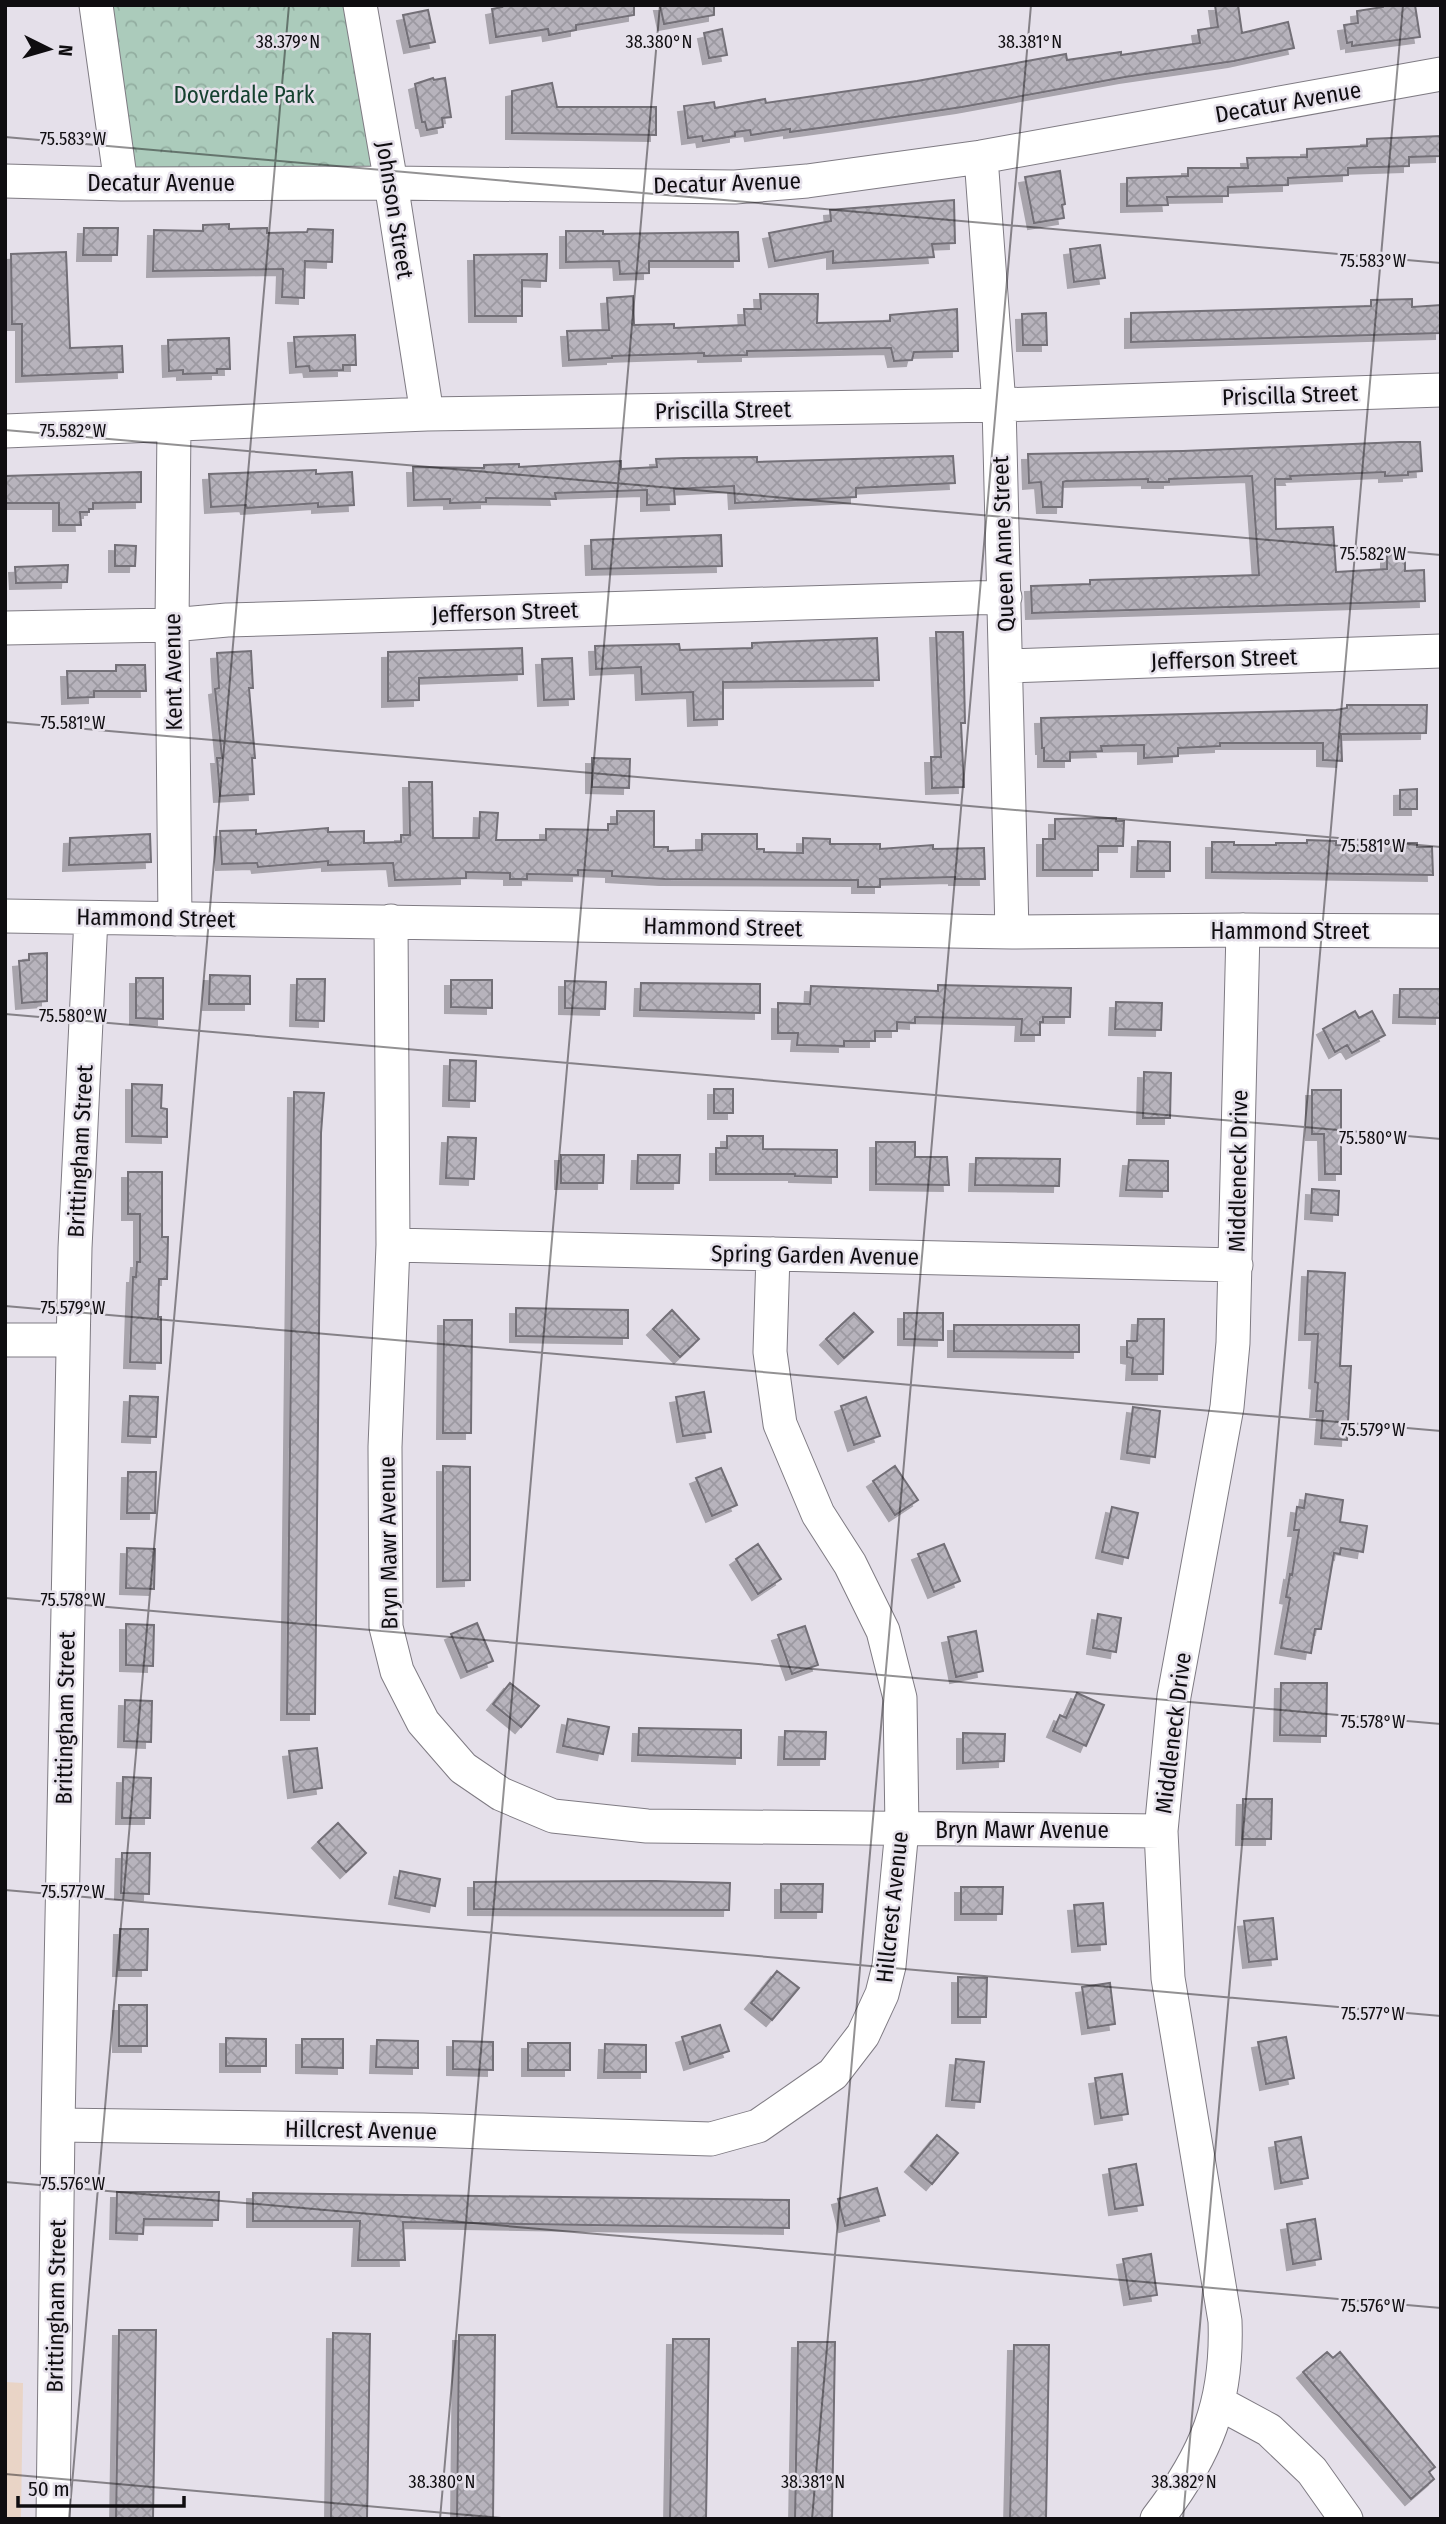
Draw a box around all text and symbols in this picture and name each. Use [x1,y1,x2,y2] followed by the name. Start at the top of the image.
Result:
[14,14,84,84] north arrow
[256,31,320,53] text: 38.379°N
[626,31,692,53] text: 38.380°N
[998,31,1062,53] text: 38.381°N
[53,44,77,57] text: N
[1213,75,1363,129] street label: Decatur Avenue
[173,81,315,109] park label: Doverdale Park
[40,128,107,150] text: 75.583°W
[370,139,420,281] street label: Johnson Street
[653,166,801,200] street label: Decatur Avenue
[87,169,235,197] street label: Decatur Avenue
[1340,250,1407,272] text: 75.583°W
[1221,379,1359,411] street label: Priscilla Street
[655,395,792,425] street label: Priscilla Street
[40,420,107,442] text: 75.582°W
[986,455,1020,633] street label: Queen Anne Street
[1340,543,1407,565] text: 75.582°W
[431,595,579,629] street label: Jefferson Street
[158,613,188,731] street label: Kent Avenue
[1150,642,1298,676] street label: Jefferson Street
[40,712,106,734] text: 75.581°W
[1340,835,1406,857] text: 75.581°W
[76,903,236,933] street label: Hammond Street
[643,912,803,942] street label: Hammond Street
[1210,917,1370,945] street label: Hammond Street
[39,1005,107,1027] text: 75.580°W
[61,1063,99,1238] street label: Brittingham Street
[1223,1090,1253,1252] street label: Middleneck Drive
[1339,1127,1407,1149] text: 75.580°W
[711,1239,919,1271] street label: Spring Garden Avenue
[41,1297,106,1319] text: 75.579°W
[1341,1419,1406,1441] text: 75.579°W
[372,1456,404,1630] street label: Bryn Mawr Avenue
[40,1589,106,1611] text: 75.578°W
[49,1631,81,1805] street label: Brittingham Street
[1149,1651,1197,1815] street label: Middleneck Drive
[1340,1711,1406,1733] text: 75.578°W
[935,1816,1109,1844] street label: Bryn Mawr Avenue
[870,1830,914,1984] street label: Hillcrest Avenue
[41,1881,105,1903] text: 75.577°W
[1341,2003,1405,2025] text: 75.577°W
[285,2115,437,2145] street label: Hillcrest Avenue
[41,2173,106,2195] text: 75.576°W
[40,2219,72,2393] street label: Brittingham Street
[1341,2295,1406,2317] text: 75.576°W
[18,2464,184,2508] scale bar
[409,2471,475,2493] text: 38.380°N
[781,2471,845,2493] text: 38.381°N
[1151,2471,1217,2493] text: 38.382°N
[28,2476,70,2502] text: 50 m

